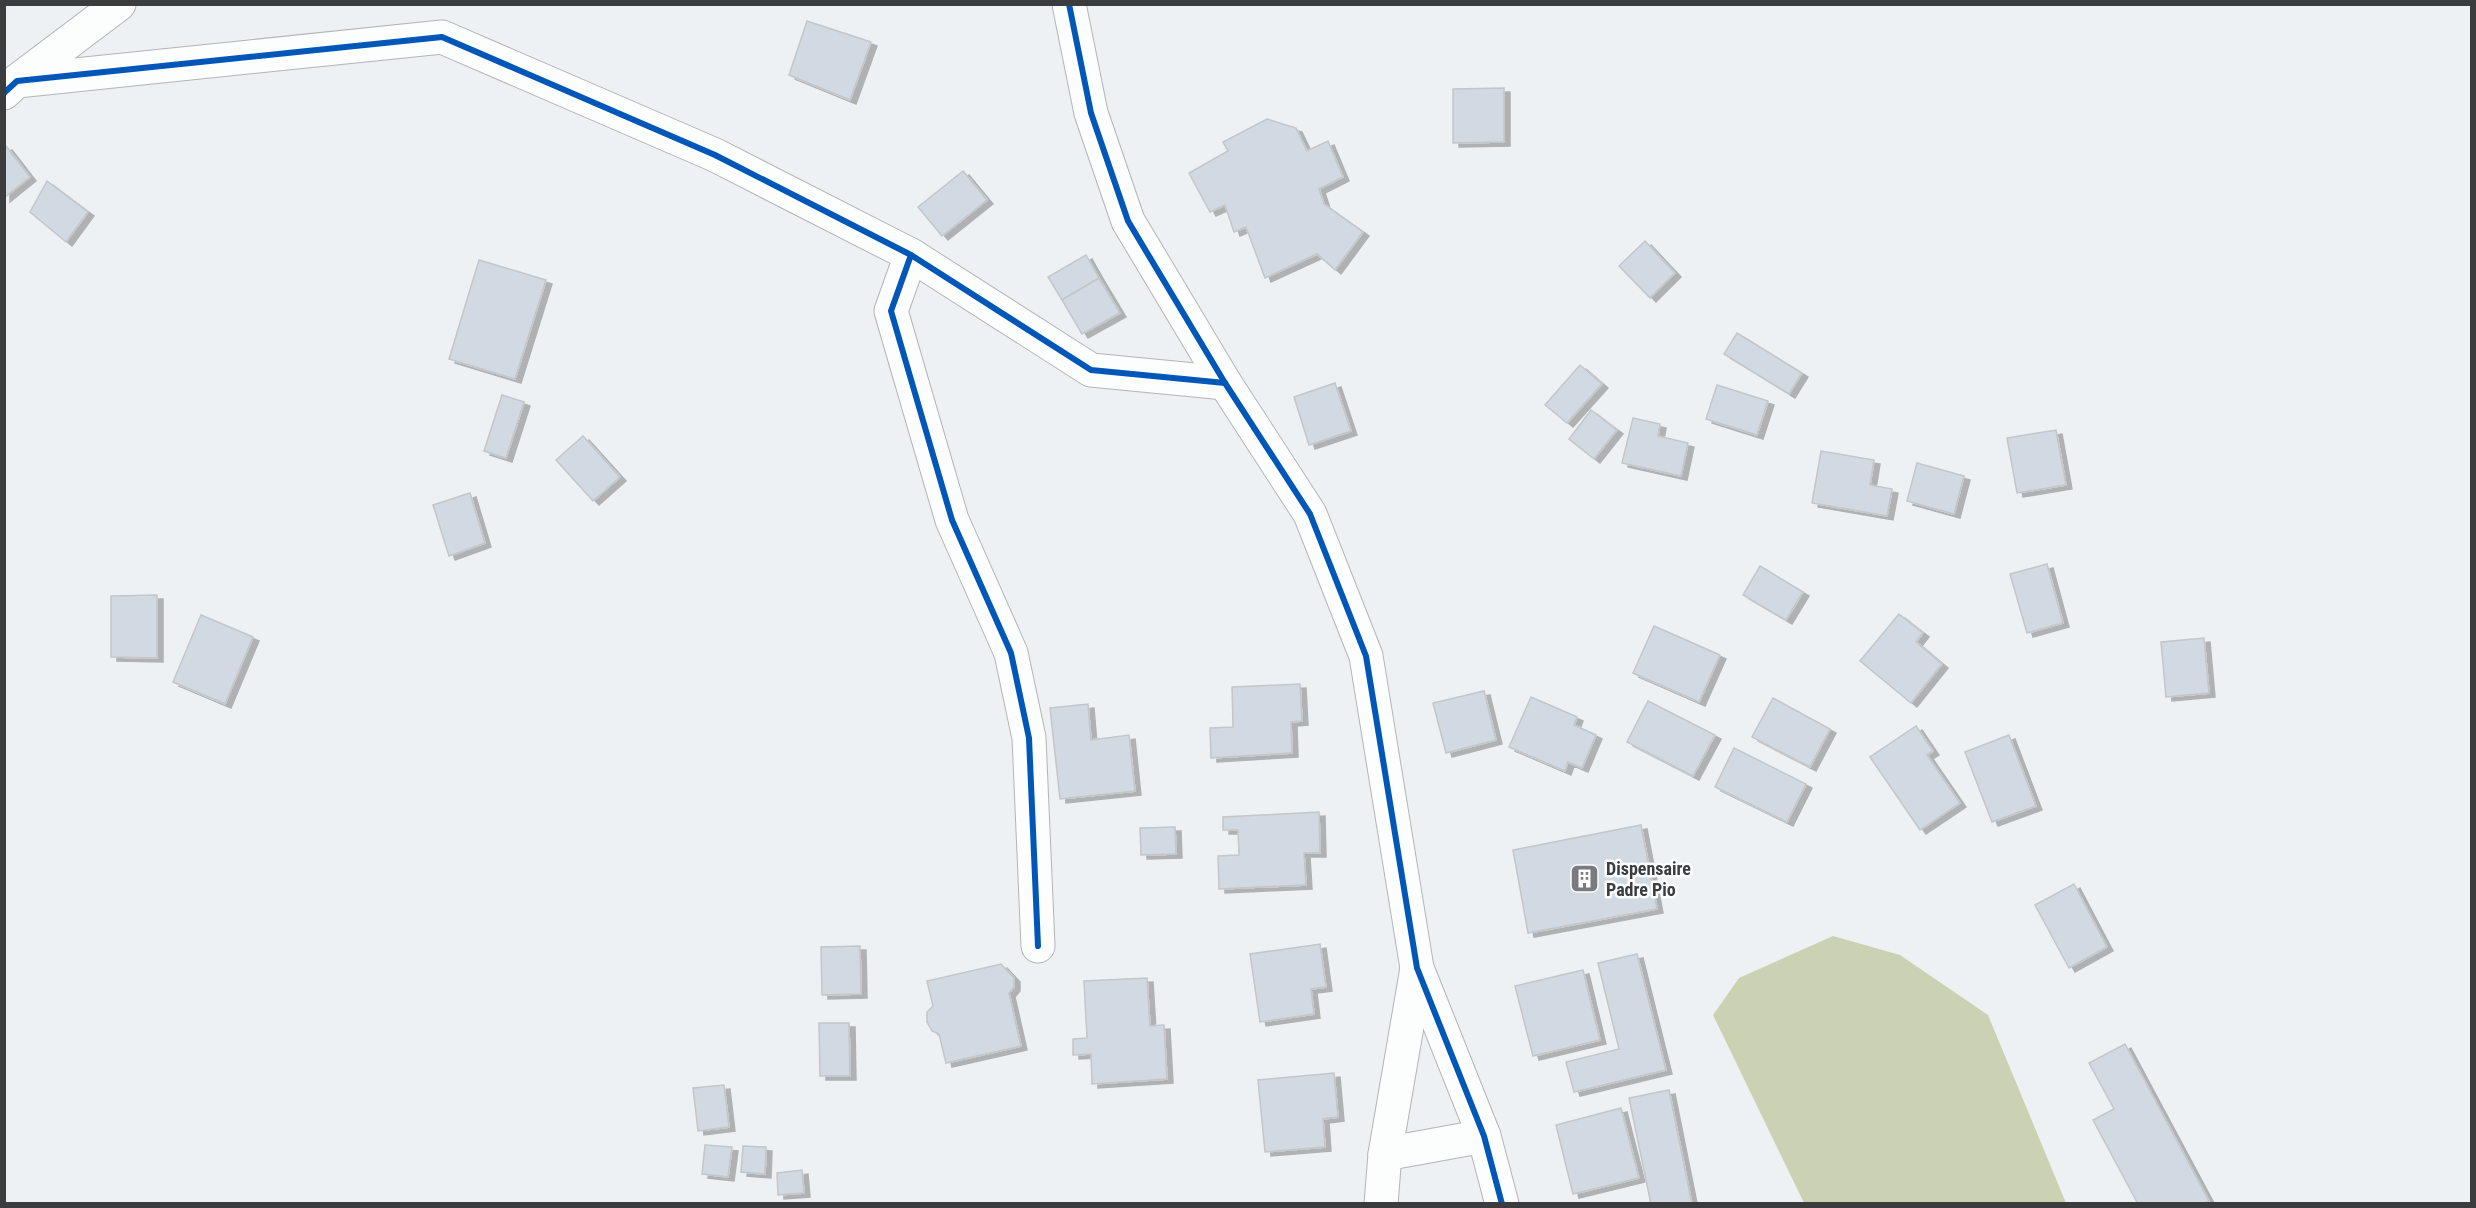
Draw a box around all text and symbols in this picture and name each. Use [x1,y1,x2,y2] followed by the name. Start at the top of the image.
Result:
[1606,858,1691,900] place label: Dispensaire Padre Pio
[1569,863,1601,895] building icon: Dispensaire Padre Pio

